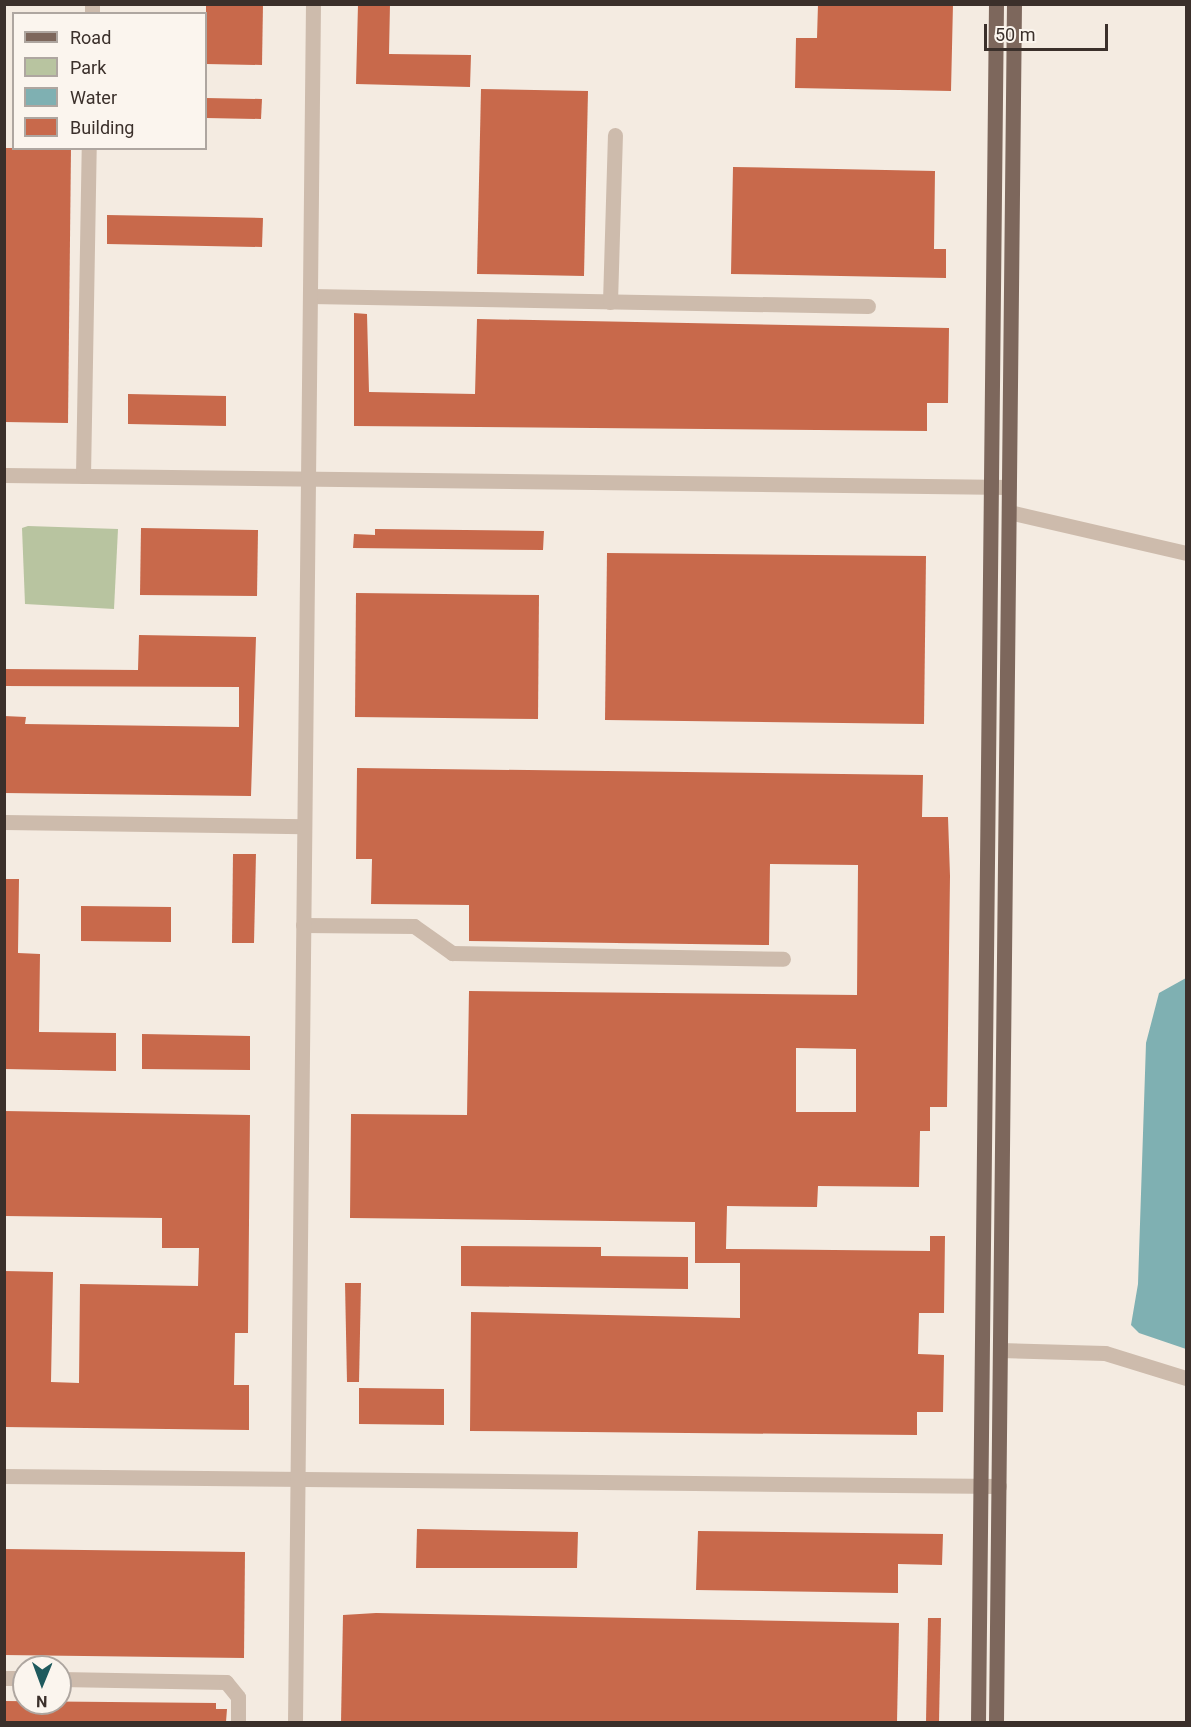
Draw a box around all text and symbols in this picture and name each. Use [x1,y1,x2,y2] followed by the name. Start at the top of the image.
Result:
[12,12,207,150] legend
[987,12,1112,50] scale bar
[995,24,1035,45] text: 50 m
[70,27,111,48] text: Road
[70,57,106,78] text: Park
[70,87,117,108] text: Water
[70,117,134,138] text: Building
[12,1655,72,1715] north arrow
[36,1692,48,1711] text: N

